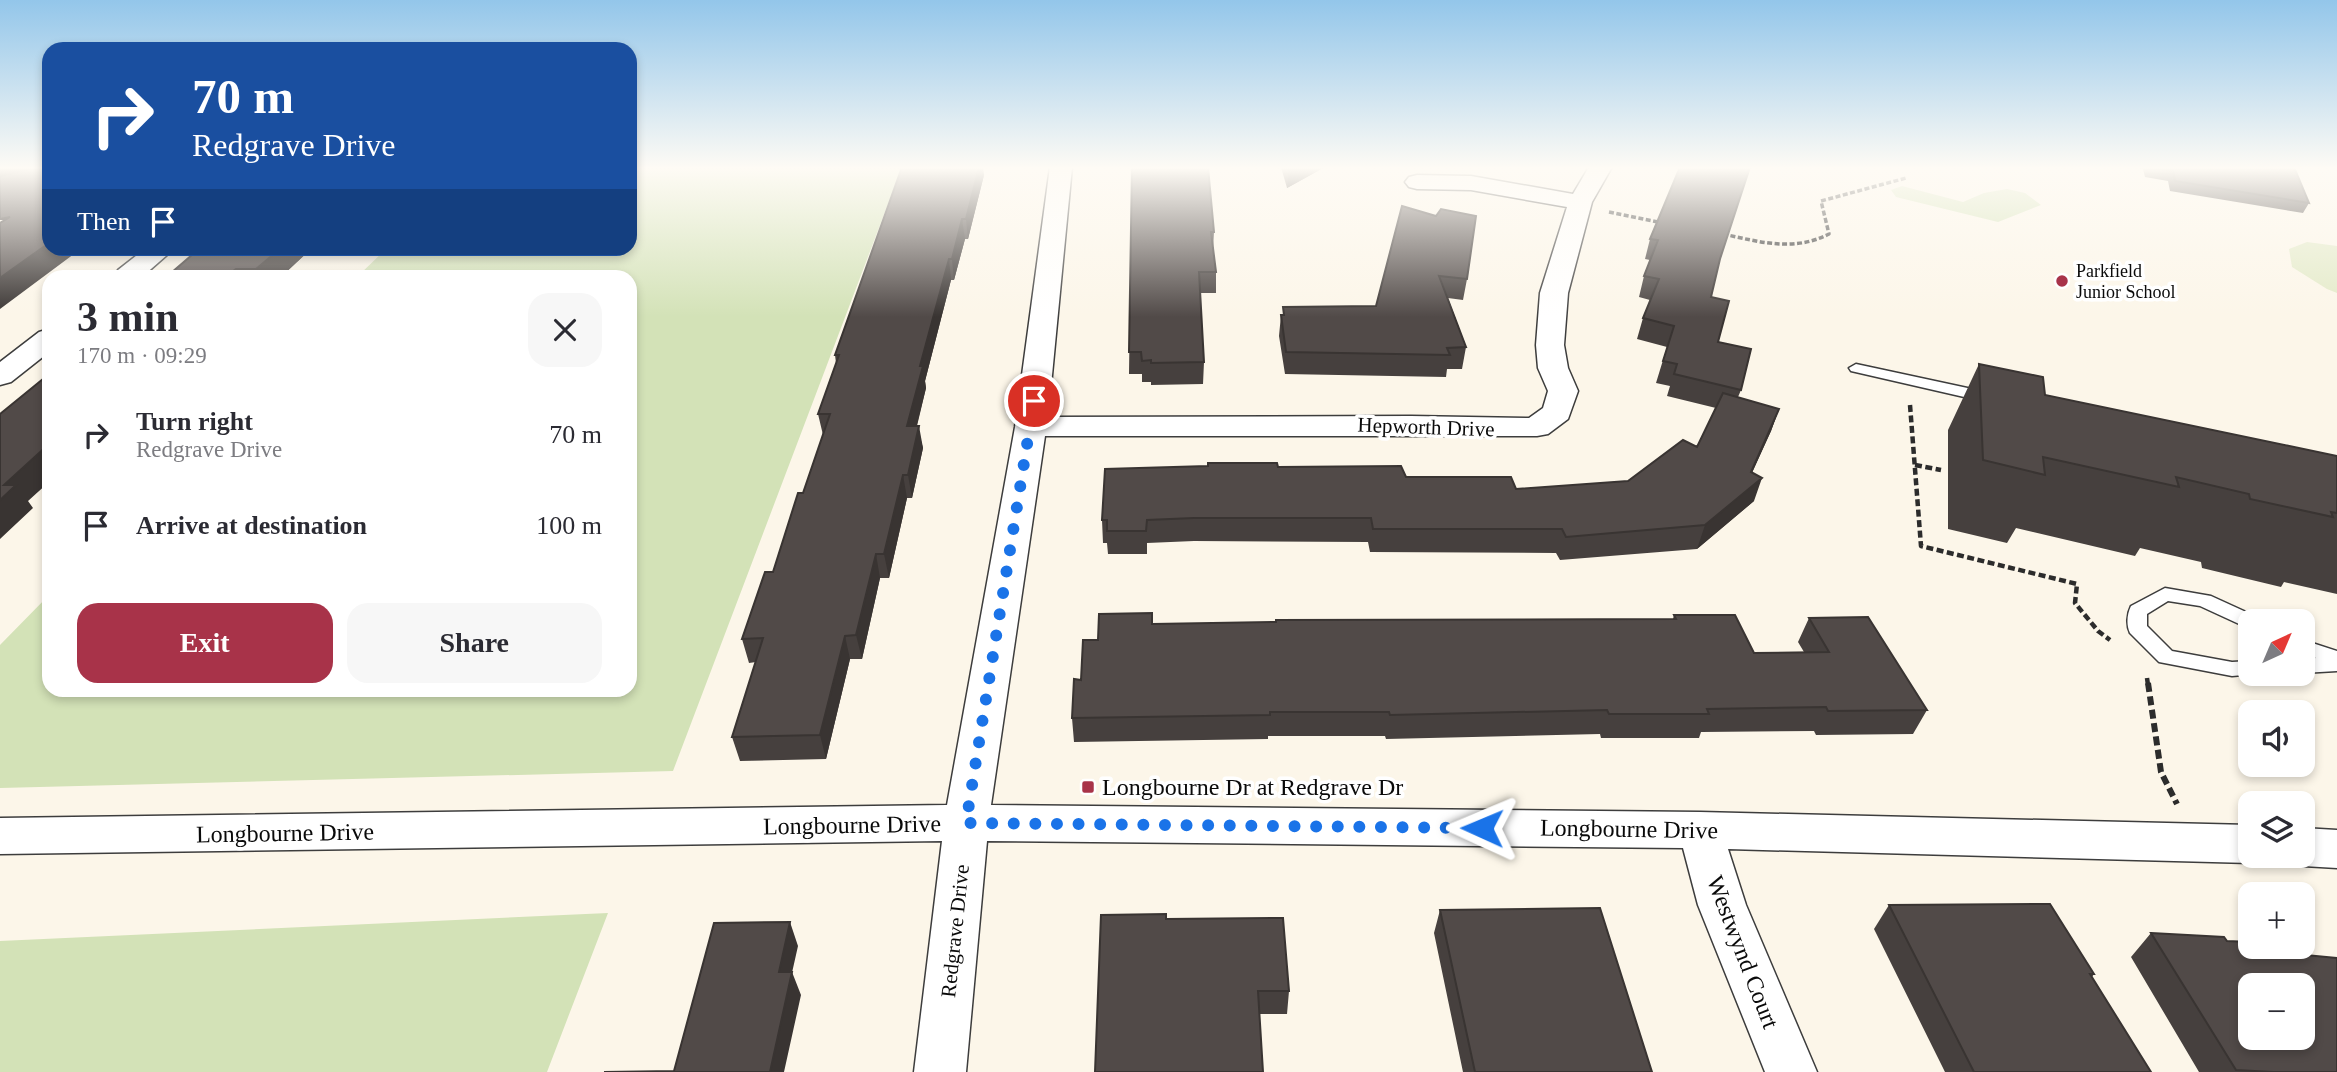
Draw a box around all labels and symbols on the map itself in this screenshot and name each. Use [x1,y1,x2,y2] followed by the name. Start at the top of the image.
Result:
[2076,261,2176,302] place label: Parkfield Junior School
[2054,273,2070,289] marker: Parkfield Junior School
[1004,371,1064,431] pin
[1357,413,1495,441] street label: Hepworth Drive
[2238,609,2315,686] north arrow
[1102,774,1403,800] place label: Longbourne Dr at Redgrave Dr
[1080,779,1096,795] marker: Longbourne Dr at Redgrave Dr
[1445,791,1519,865] position arrow
[763,810,941,840] street label: Longbourne Drive
[1540,814,1718,844] street label: Longbourne Drive
[196,818,374,848] street label: Longbourne Drive
[936,863,974,999] street label: Redgrave Drive
[1702,872,1784,1032] street label: Westwynd Court

